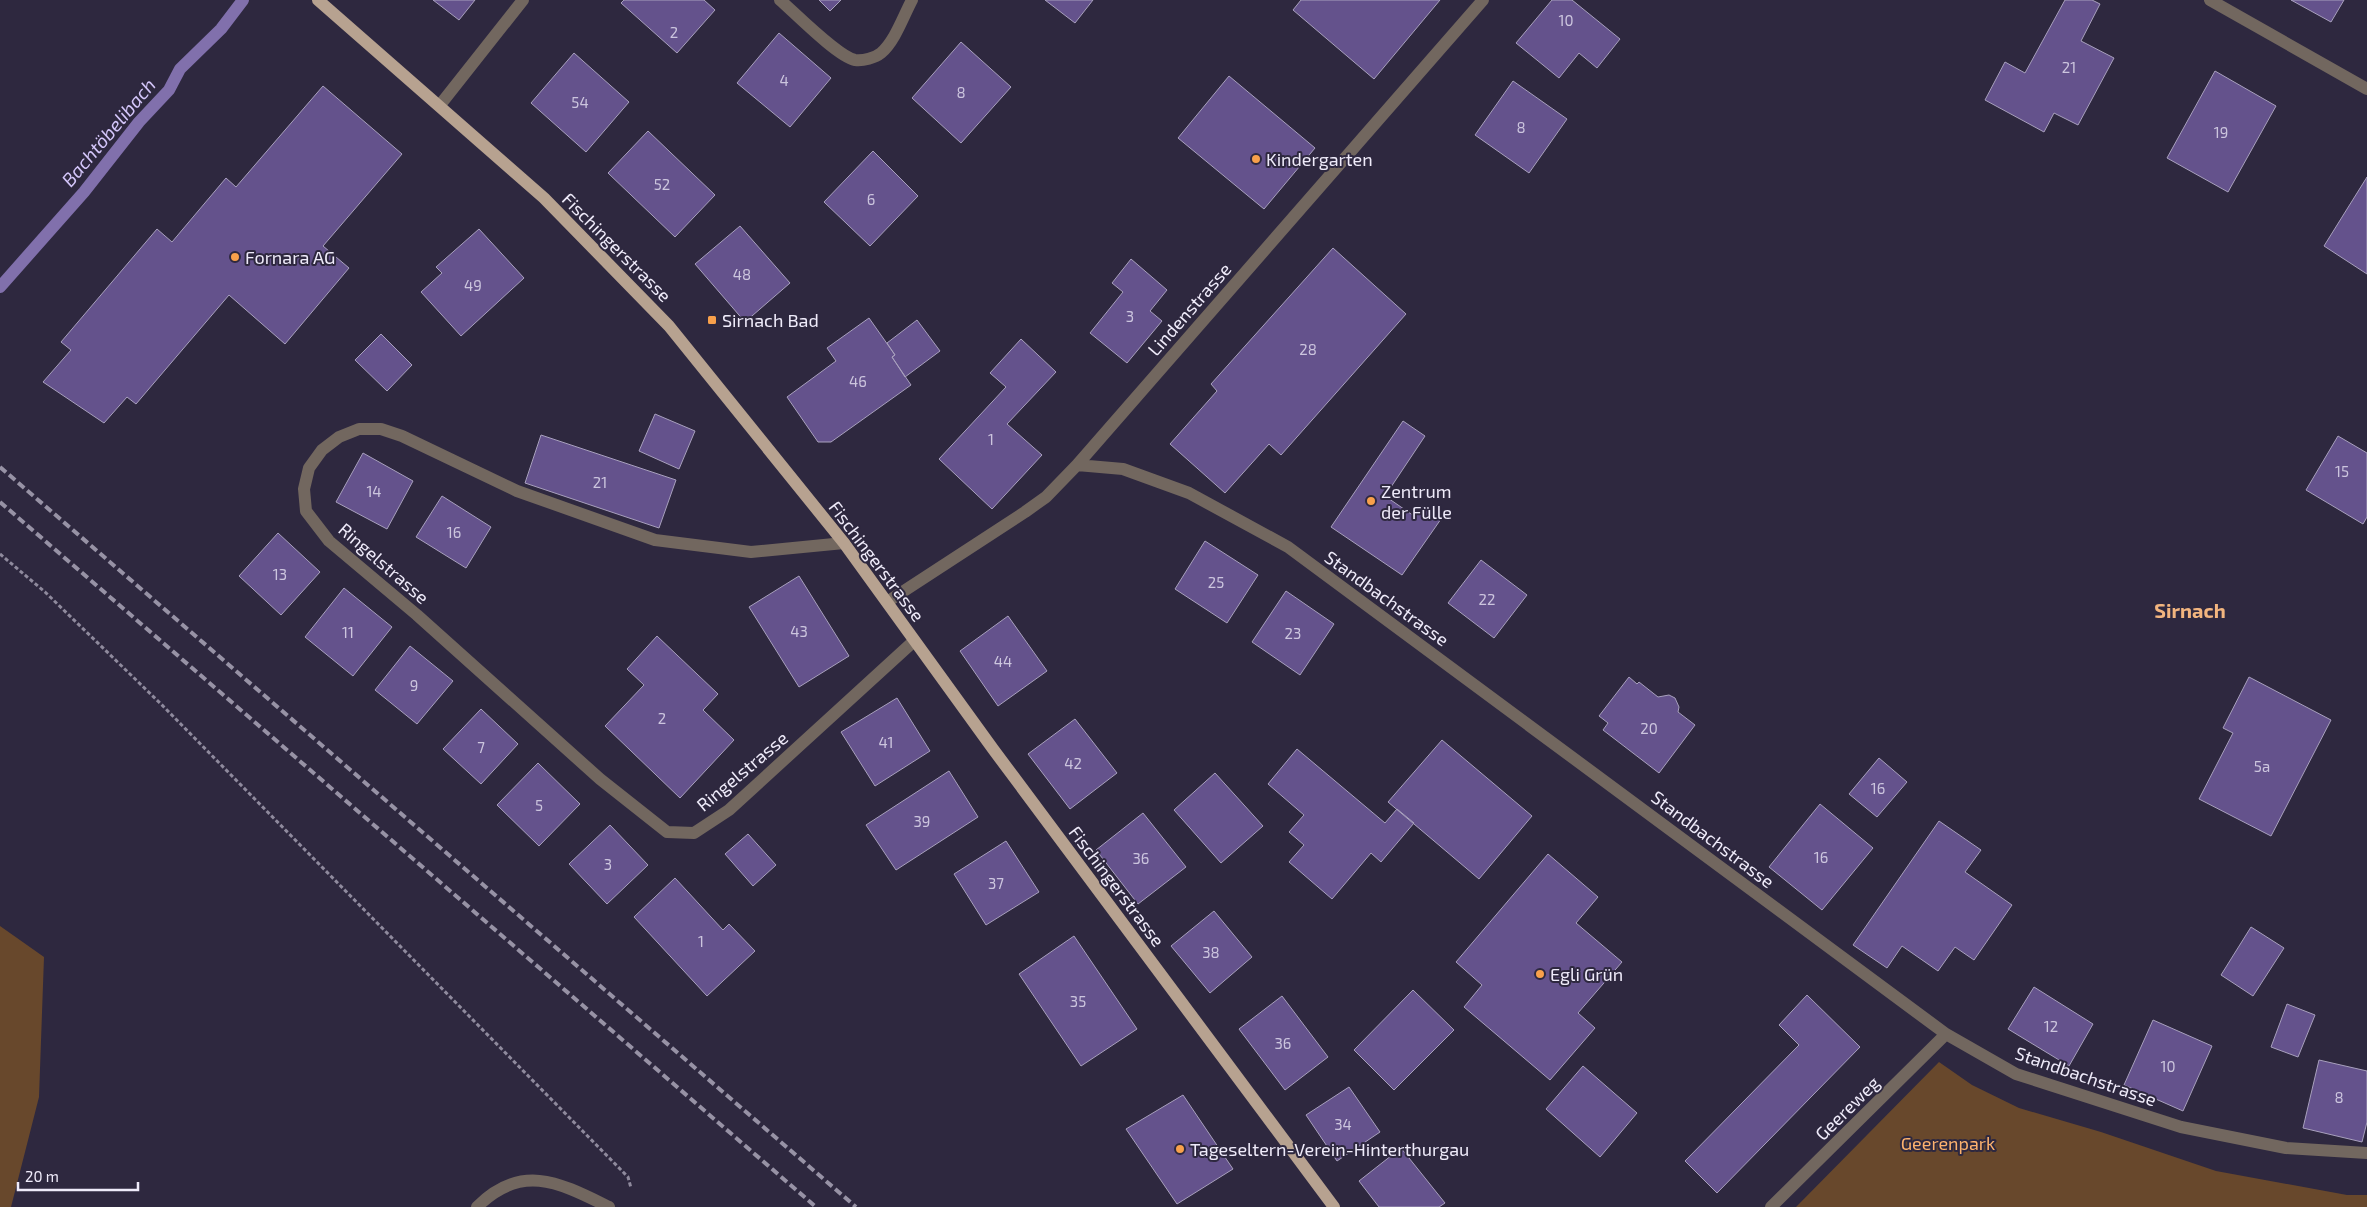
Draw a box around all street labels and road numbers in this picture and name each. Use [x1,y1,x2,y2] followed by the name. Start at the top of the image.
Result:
[558,188,676,306] street label: Fischingerstrasse
[1143,258,1235,360] street label: Lindenstrasse
[824,496,930,626] street label: Fischingerstrasse
[334,518,434,608] street label: Ringelstrasse
[1321,546,1453,650] street label: Standbachstrasse
[692,727,792,815] street label: Ringelstrasse
[1647,786,1779,892] street label: Standbachstrasse
[1064,821,1170,951] street label: Fischingerstrasse
[2012,1042,2160,1110] street label: Standbachstrasse
[1810,1071,1884,1145] street label: Geereweg

